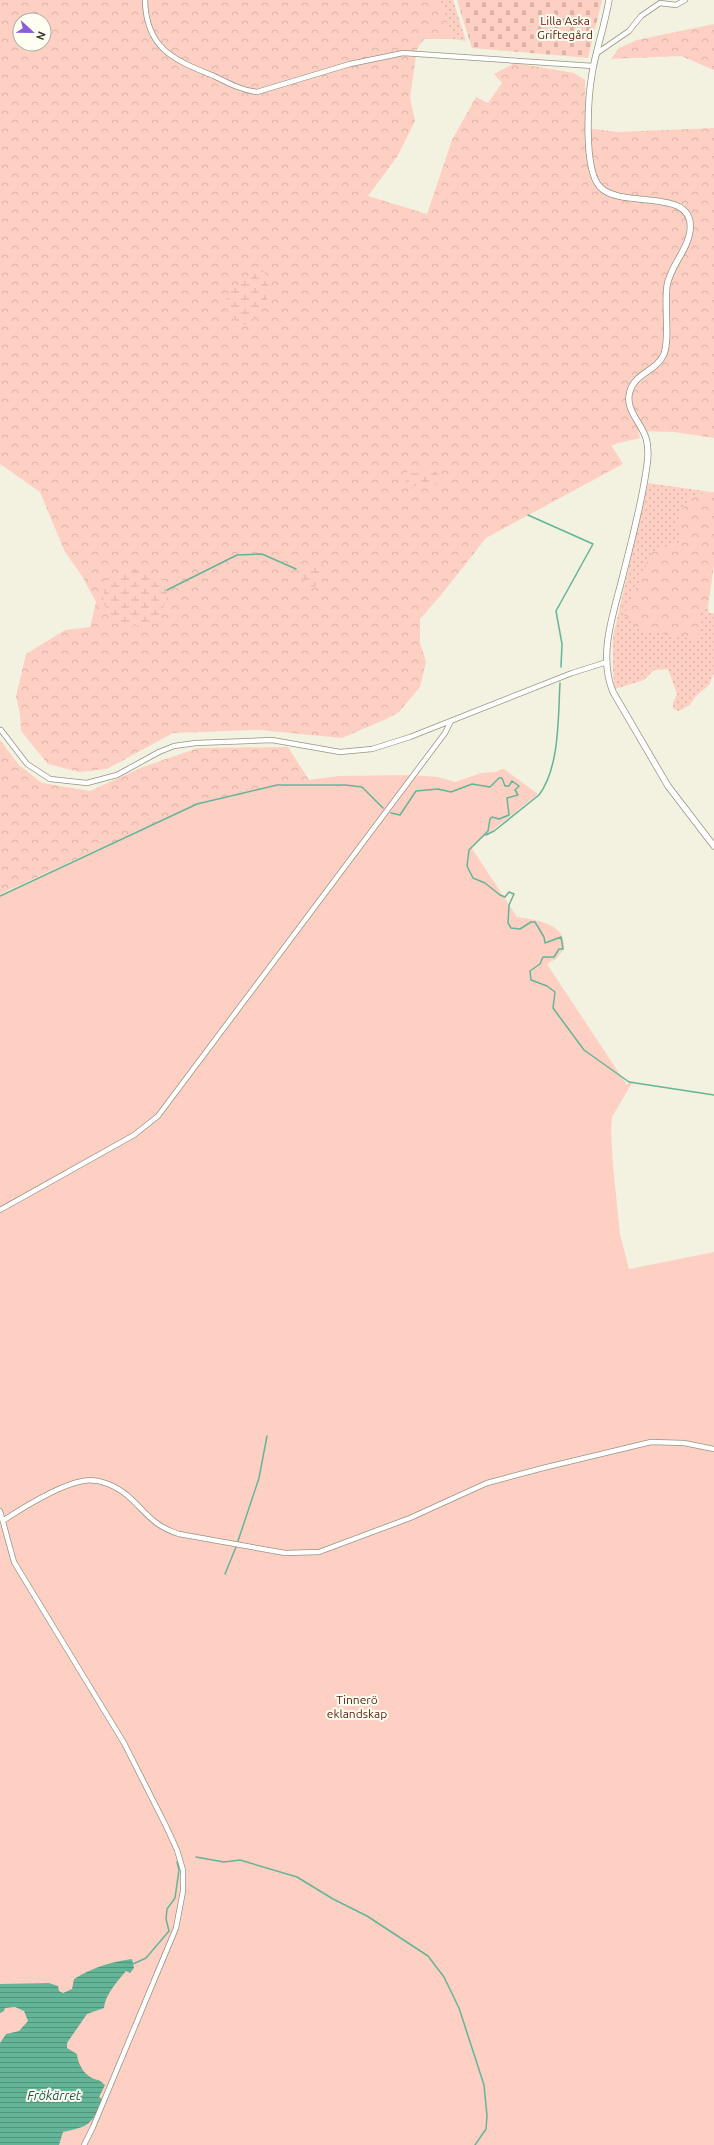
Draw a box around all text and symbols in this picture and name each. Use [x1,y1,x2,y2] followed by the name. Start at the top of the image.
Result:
[12,12,52,52] north arrow
[537,14,593,41] park label: Lilla Aska Griftegård
[34,30,48,42] text: N
[327,1693,387,1720] park label: Tinnerö eklandskap
[27,2088,82,2102] water label: Frökärret

